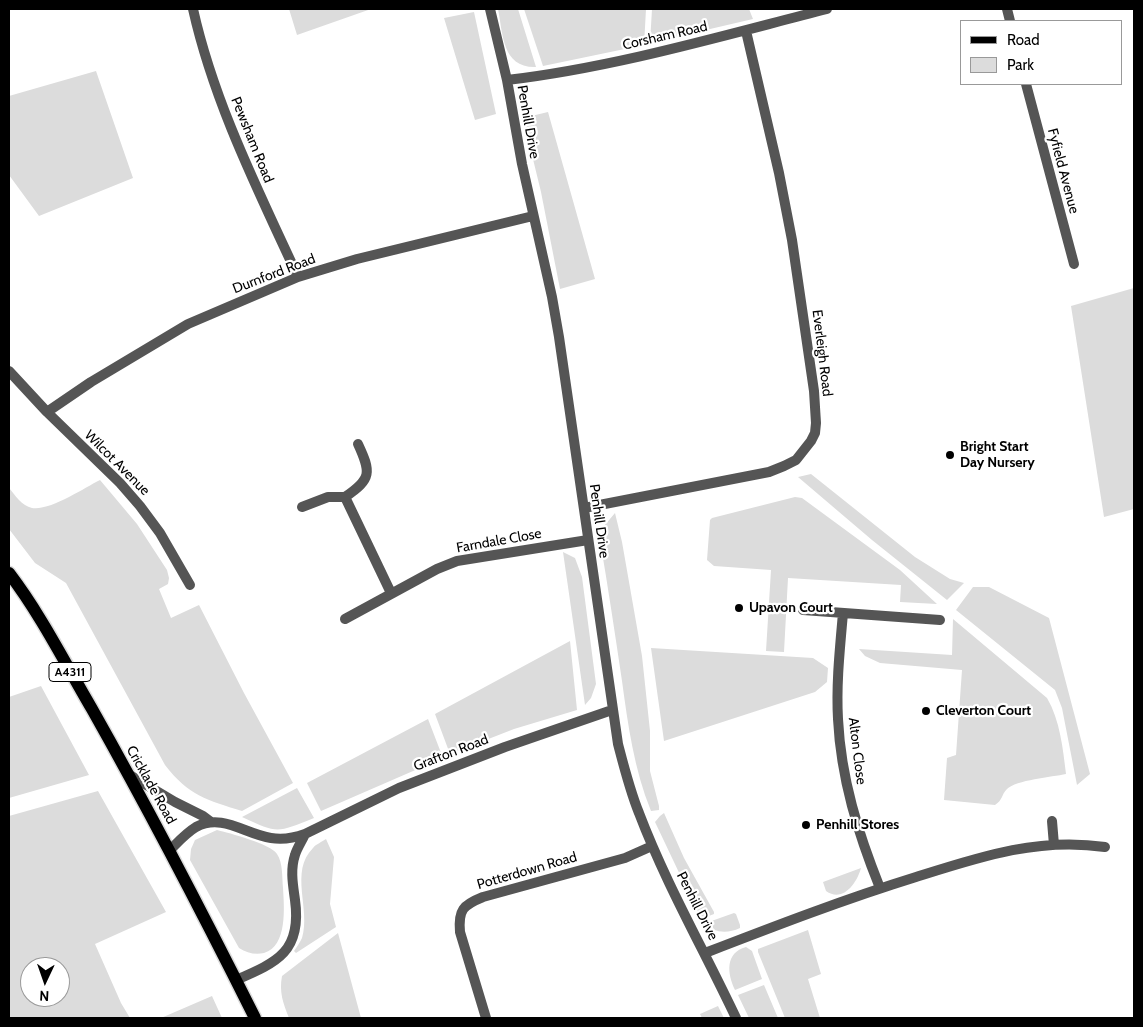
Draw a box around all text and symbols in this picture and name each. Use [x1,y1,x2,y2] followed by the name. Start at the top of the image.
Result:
[621,18,709,54] street label: Corsham Road
[960,20,1123,85] legend
[1007,31,1040,49] text: Road
[1007,56,1034,74] text: Park
[513,84,543,160] street label: Penhill Drive
[227,95,277,185] street label: Pewsham Road
[1044,127,1082,215] street label: Fyfield Avenue
[230,251,318,297] street label: Durnford Road
[808,309,836,397] street label: Everleigh Road
[81,427,153,499] street label: Wilcot Avenue
[960,439,1035,472] place label: Bright Start Day Nursery
[944,449,956,461] marker: Bright Start Day Nursery
[585,483,613,559] street label: Penhill Drive
[455,525,543,557] street label: Farndale Close
[749,600,833,616] place label: Upavon Court
[733,602,745,614] marker: Upavon Court
[49,662,91,682] road number: A4311
[936,703,1031,719] place label: Cleverton Court
[920,705,932,717] marker: Cleverton Court
[845,716,869,786] street label: Alton Close
[411,731,491,775] street label: Grafton Road
[123,743,179,827] street label: Cricklade Road
[816,817,899,833] place label: Penhill Stores
[800,819,812,831] marker: Penhill Stores
[475,849,579,893] street label: Potterdown Road
[673,869,721,943] street label: Penhill Drive
[20,957,70,1007] north arrow
[39,987,50,1005] text: N

